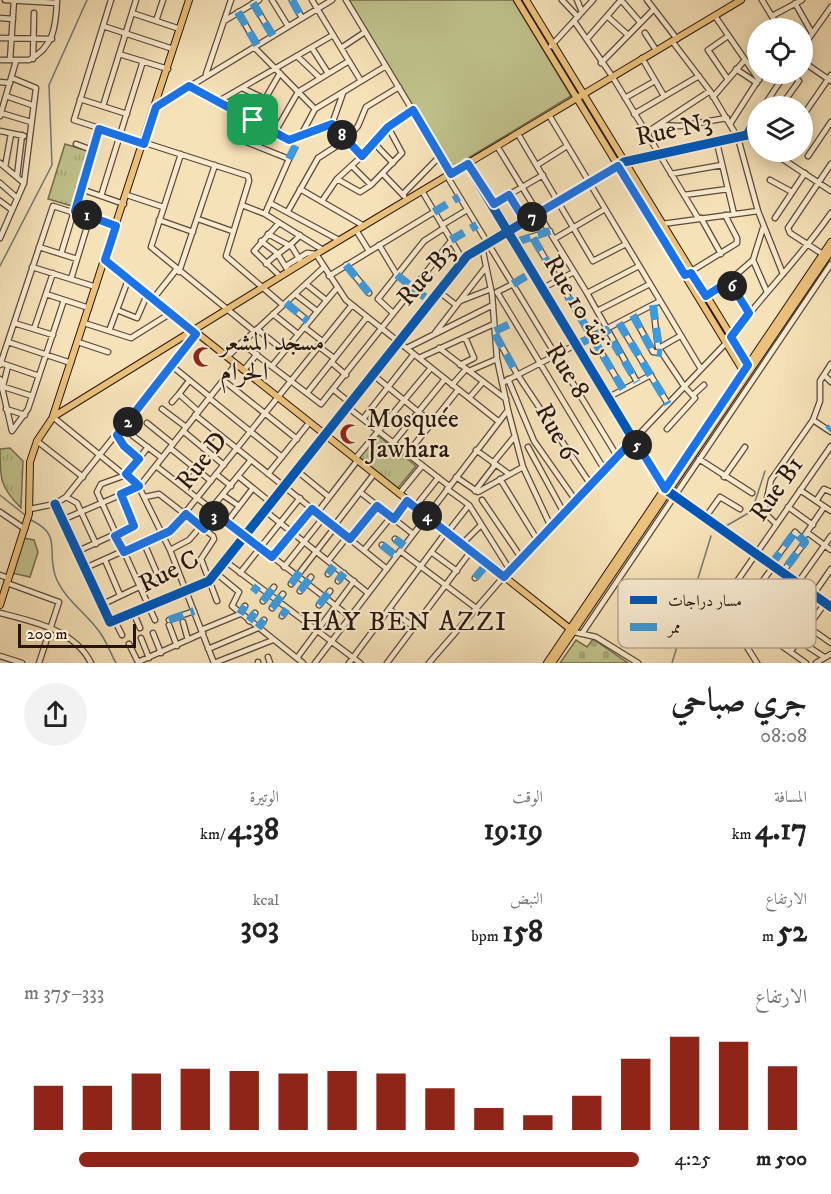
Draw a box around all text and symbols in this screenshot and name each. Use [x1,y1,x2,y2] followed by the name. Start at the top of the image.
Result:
[747,18,813,162] map controls
[747,18,813,84] button: locate
[227,94,278,145] pin
[747,96,813,162] button: layers
[236,103,269,136] icon: arrive
[633,106,715,154] street label: Rue N3
[327,120,357,150] pin: 8
[338,125,346,145] text: 8
[72,200,102,230] pin: 1
[517,202,547,232] pin: 7
[84,205,90,225] text: 1
[528,207,536,227] text: 7
[390,237,462,313] street label: Rue B3
[535,249,621,361] street label: Rue 10 زنقة
[717,271,747,301] pin: 6
[728,276,736,296] text: 6
[217,326,325,394] place label: مسجد المشعر الحرام
[537,337,597,405] street label: Rue 8
[191,345,215,369] mosque icon: مسجد المشعر الحرام
[527,398,586,467] street label: Rue 6
[365,403,459,466] place label: Mosquée Jawhara
[113,407,143,437] pin: 2
[124,412,132,432] text: 2
[338,422,362,446] mosque icon: Mosquée Jawhara
[169,425,235,497] street label: Rue D
[622,430,652,460] pin: 5
[633,435,641,455] text: 5
[743,450,811,528] street label: Rue B1
[199,501,229,531] pin: 3
[412,501,442,531] pin: 4
[211,506,217,526] text: 3
[422,506,432,526] text: 4
[133,543,205,601] street label: Rue C
[618,579,816,648] legend
[668,591,742,611] text: مسار دراجات
[300,605,508,639] district label: HAY BEN AZZI
[666,618,681,638] text: ممر
[18,621,136,648] scale bar
[27,624,68,644] text: 200 m
[671,681,807,722] text: جري صباحي
[24,683,87,746] button: share
[760,724,807,749] text: 08:08
[249,787,279,807] text: الوتيرة
[512,787,543,807] text: الوقت
[774,787,807,807] text: المسافة
[228,812,279,849] text: 4:38
[483,812,543,849] text: 19:19
[755,812,807,849] text: 4.17
[200,824,228,844] text: /km
[732,824,755,844] text: km
[510,889,543,909] text: النبض
[765,889,807,909] text: الارتفاع
[253,890,279,910] text: kcal
[240,910,279,947] text: 303
[502,914,543,951] text: 158
[777,914,807,951] text: 52
[471,926,502,946] text: bpm
[762,926,777,946] text: m
[24,981,104,1006] text: 333–375 m
[755,985,807,1010] text: الارتفاع
[675,1147,711,1172] text: 4:25
[756,1147,807,1172] text: 500 m

